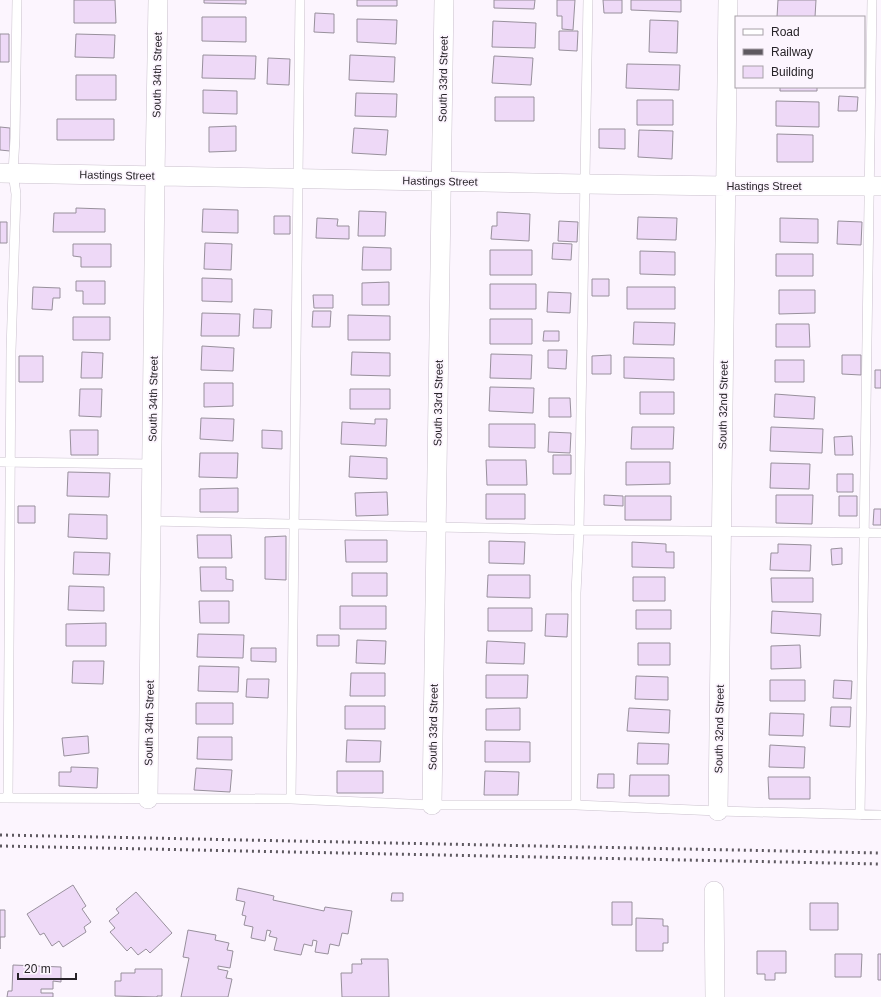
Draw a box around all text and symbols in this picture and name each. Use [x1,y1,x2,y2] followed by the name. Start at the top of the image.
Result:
[735,16,865,88] legend
[771,25,800,39] text: Road
[150,32,164,118] street label: South 34th Street
[436,36,450,122] street label: South 33rd Street
[771,45,813,59] text: Railway
[771,65,814,79] text: Building
[79,168,155,182] street label: Hastings Street
[402,174,478,188] street label: Hastings Street
[726,180,802,192] street label: Hastings Street
[146,356,160,442] street label: South 34th Street
[431,360,445,446] street label: South 33rd Street
[716,361,730,449] street label: South 32nd Street
[142,680,156,766] street label: South 34th Street
[426,684,440,770] street label: South 33rd Street
[712,685,726,773] street label: South 32nd Street
[18,955,76,981] scale bar
[24,962,51,976] text: 20 m

